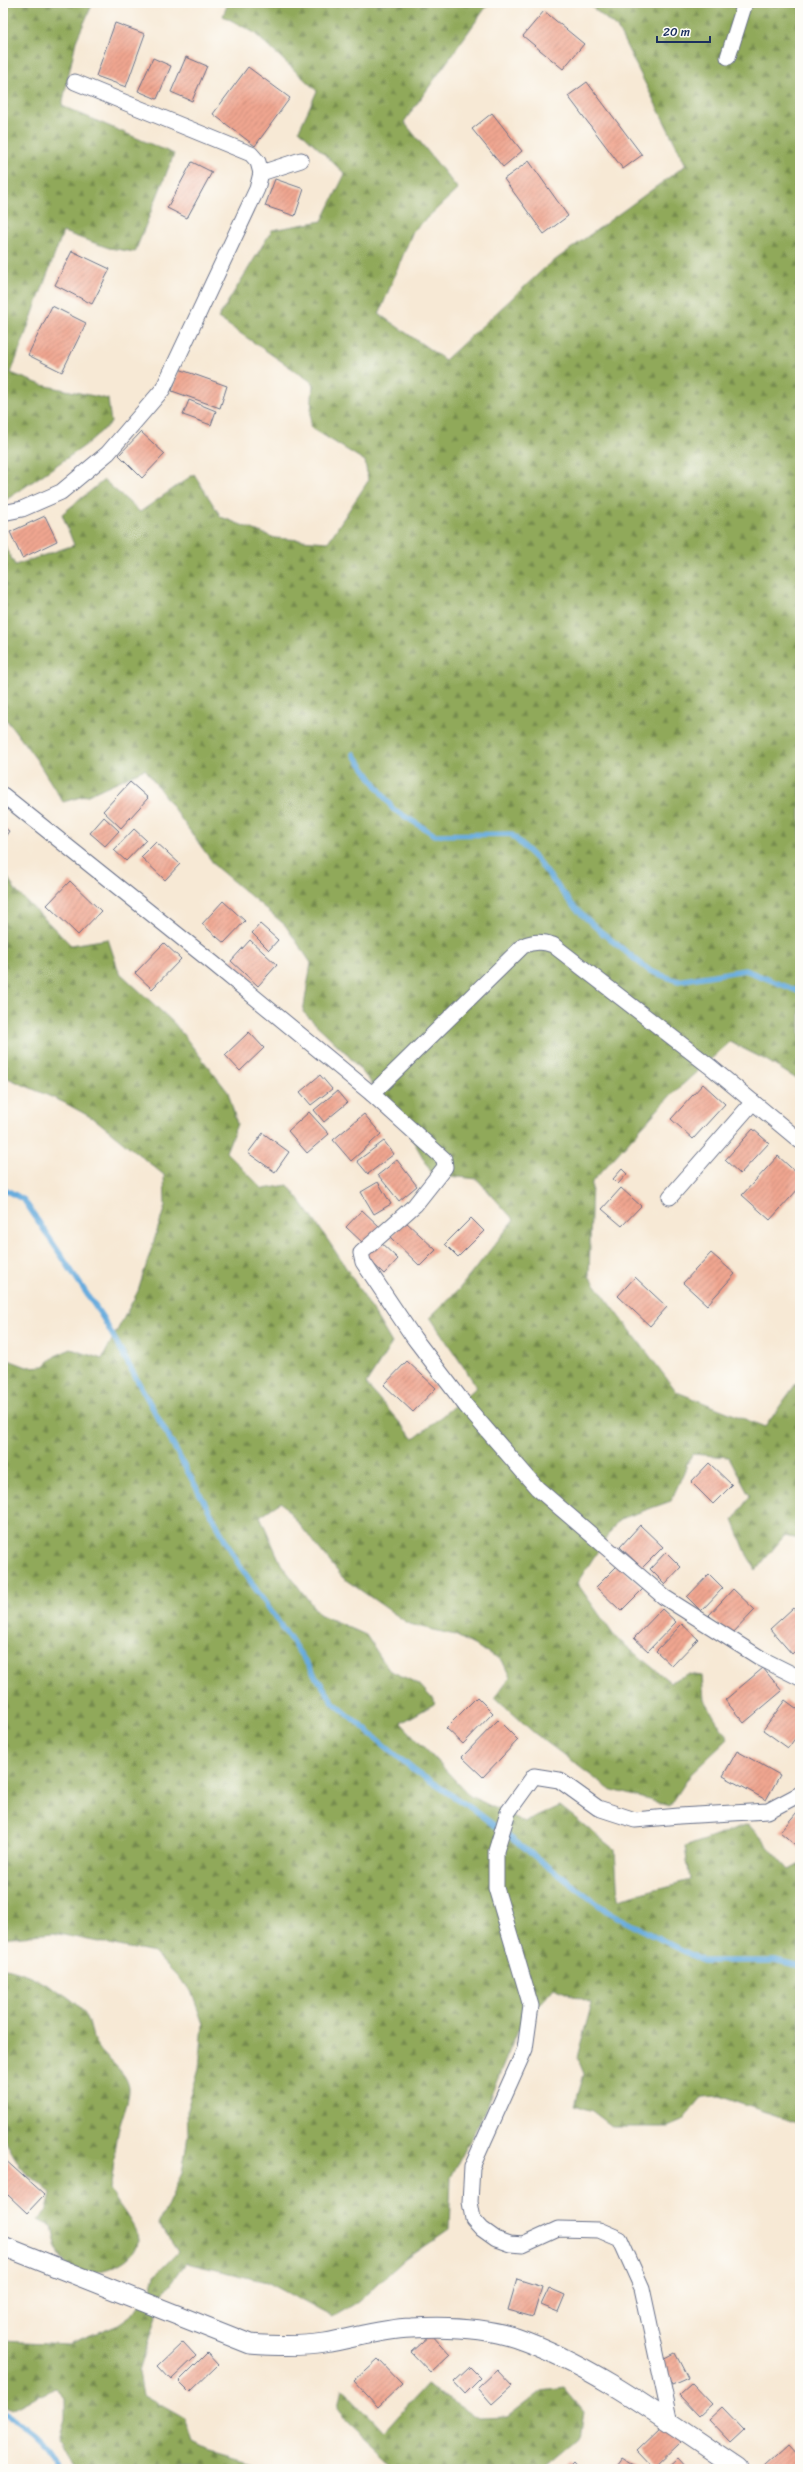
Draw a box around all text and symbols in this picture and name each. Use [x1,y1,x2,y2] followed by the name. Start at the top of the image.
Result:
[657,18,710,44] scale bar
[663,21,690,43] text: 20 m

